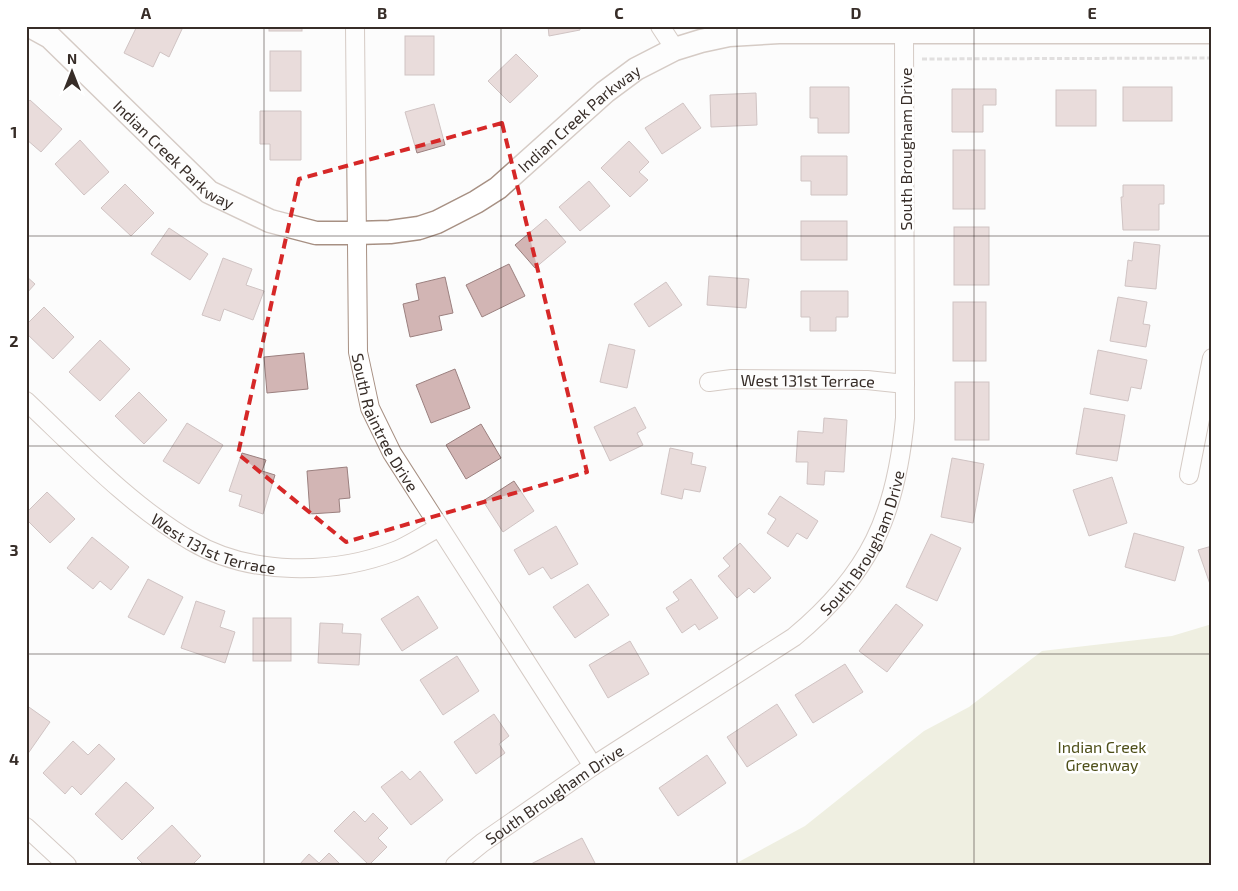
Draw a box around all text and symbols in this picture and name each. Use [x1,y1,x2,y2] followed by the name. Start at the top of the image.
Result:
[141,3,152,22] text: A
[377,3,387,22] text: B
[614,3,624,22] text: C
[851,3,862,22] text: D
[1087,3,1097,22] text: E
[48,48,98,98] north arrow
[67,50,77,67] text: N
[513,60,644,176] street label: Indian Creek Parkway
[896,67,915,231] street label: South Brougham Drive
[110,95,238,212] street label: Indian Creek Parkway
[11,122,17,141] text: 1
[9,331,19,350] text: 2
[349,351,423,495] street label: South Raintree Drive
[741,370,876,390] street label: West 131st Terrace
[815,468,907,618] street label: South Brougham Drive
[148,508,277,577] street label: West 131st Terrace
[9,540,19,559] text: 3
[1058,737,1146,774] park label: Indian Creek Greenway
[481,740,626,848] street label: South Brougham Drive
[9,749,19,768] text: 4

